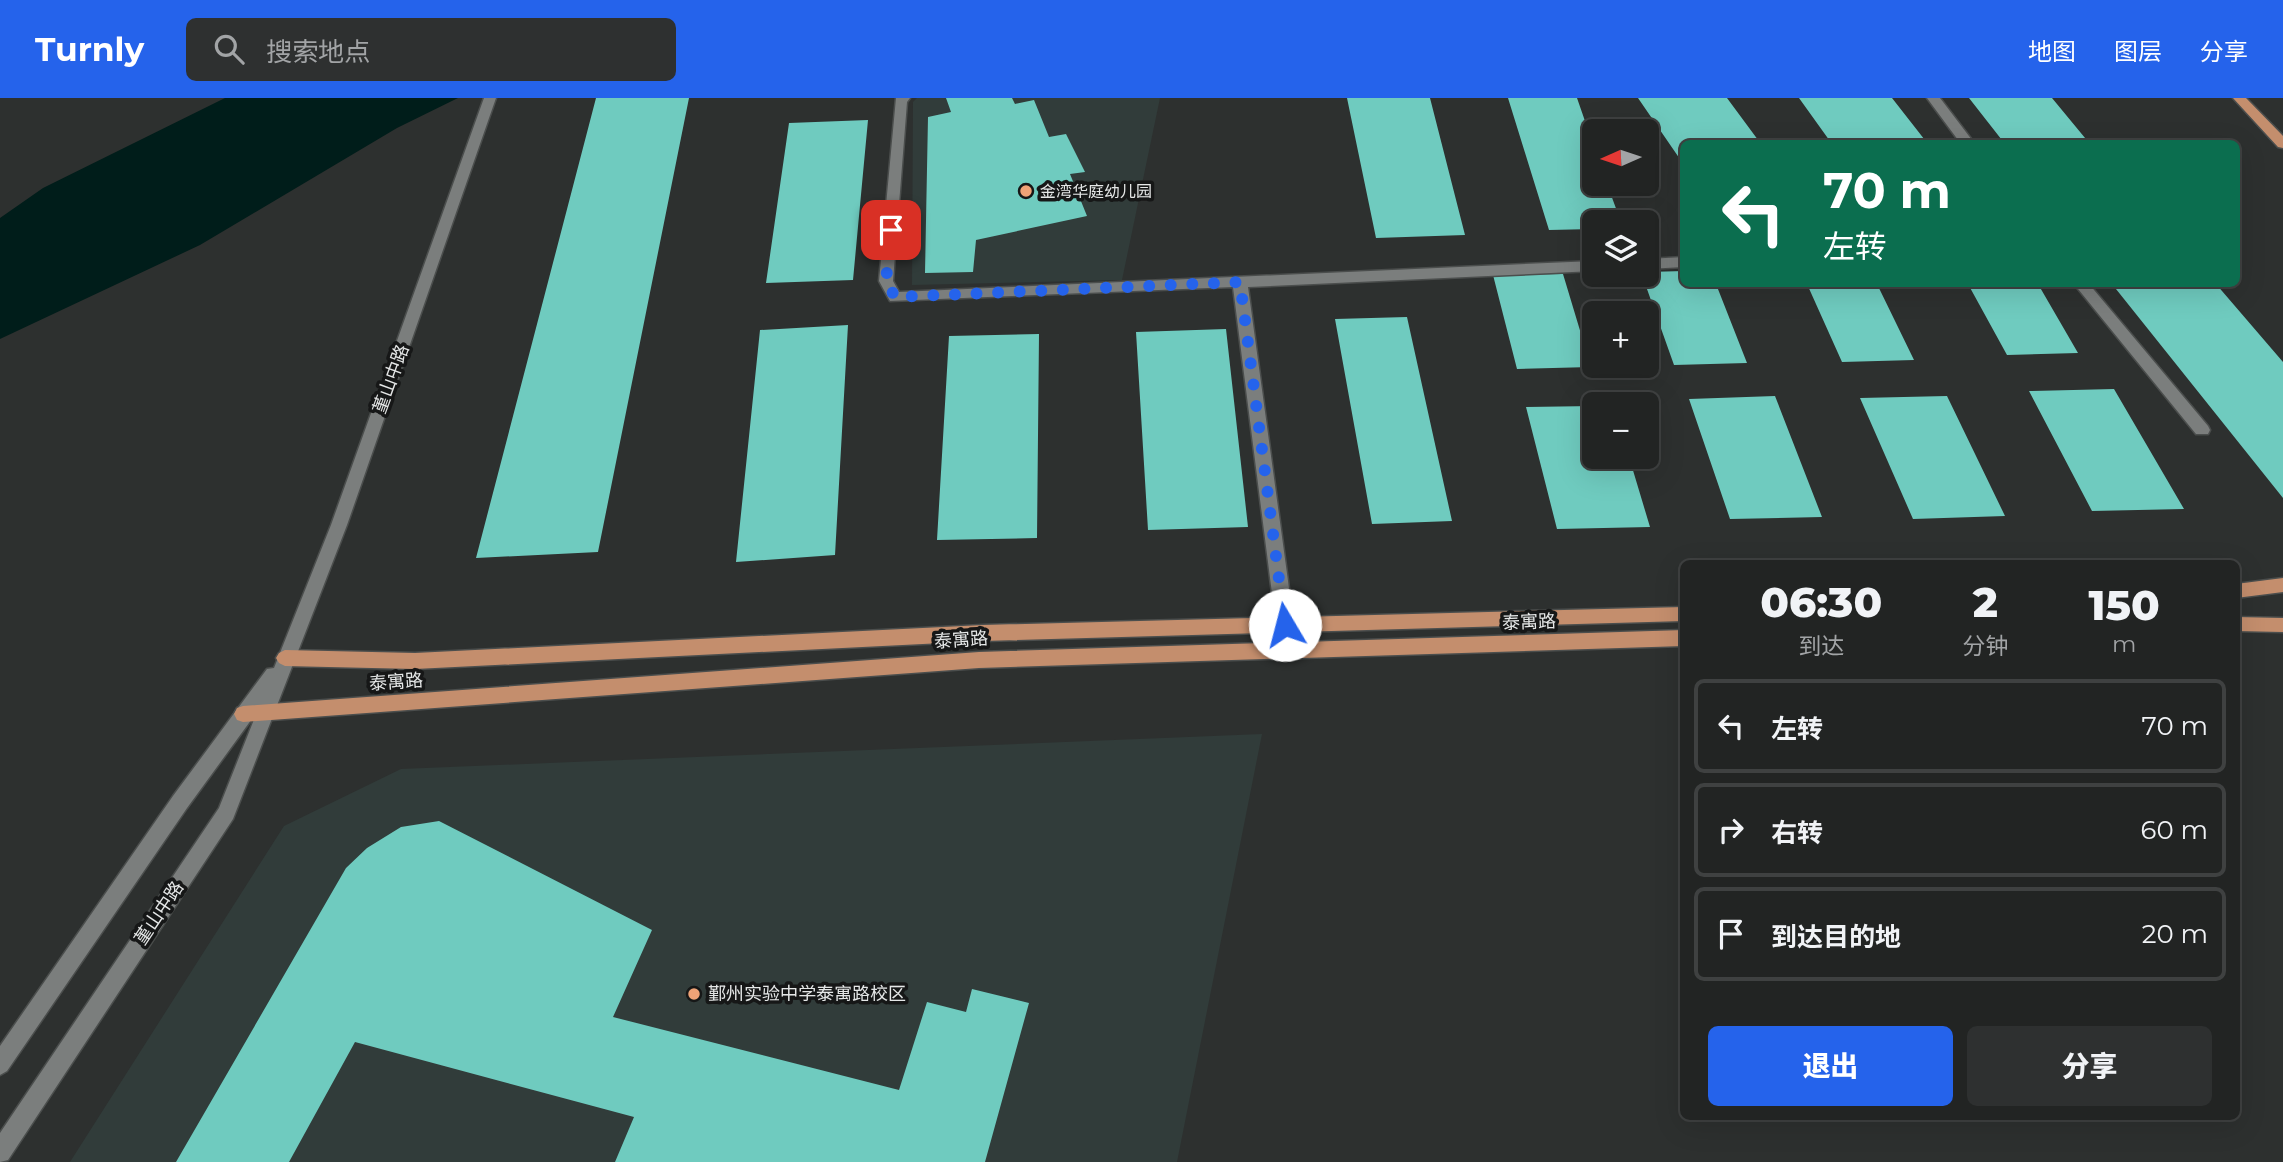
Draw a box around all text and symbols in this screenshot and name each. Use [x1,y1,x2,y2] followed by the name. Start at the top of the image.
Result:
[186,18,676,81] search box
[35,29,144,69] text: Turnly
[210,30,248,68] icon: search
[266,36,370,68] text: 搜索地点
[2028,37,2076,66] text: 地图
[2114,37,2162,66] text: 图层
[2200,37,2248,66] text: 分享
[1582,119,1659,196] north arrow
[1582,119,1659,469] map controls
[1823,161,1951,220] text: 70 m
[1708,168,1799,259] icon: left
[1040,182,1152,201] place label: 金湾华庭幼儿园
[1018,183,1034,199] marker: 金湾华庭幼儿园
[861,200,921,260] pin
[1582,210,1659,287] button: layers
[872,211,910,249] icon: arrive
[1823,227,1887,266] text: 左转
[1582,301,1659,378] button: +
[368,341,414,417] street label: 堇山中路
[1582,392,1659,469] button: −
[1760,576,1882,628] text: 06:30
[1973,576,1998,628] text: 2
[2089,579,2160,631] text: 150
[1248,588,1322,662] position arrow
[1502,610,1556,634] street label: 泰寓路
[933,627,989,653] street label: 泰寓路
[2112,630,2136,658] text: m
[1798,632,1844,660] text: 到达
[1962,632,2008,660] text: 分钟
[368,669,424,695] street label: 泰寓路
[1712,707,1750,745] icon: left
[2142,710,2208,742] text: 70 m
[1771,713,1823,745] text: 左转
[1712,811,1750,849] icon: right
[2141,814,2208,846] text: 60 m
[1771,817,1823,849] text: 右转
[130,877,188,949] street label: 堇山中路
[1712,915,1750,953] icon: arrive
[2142,918,2208,950] text: 20 m
[1771,921,1901,953] text: 到达目的地
[708,983,906,1005] place label: 鄞州实验中学泰寓路校区
[686,986,702,1002] marker: 鄞州实验中学泰寓路校区
[1708,1026,1953,1106] button: 退出
[1967,1026,2212,1106] button: 分享

